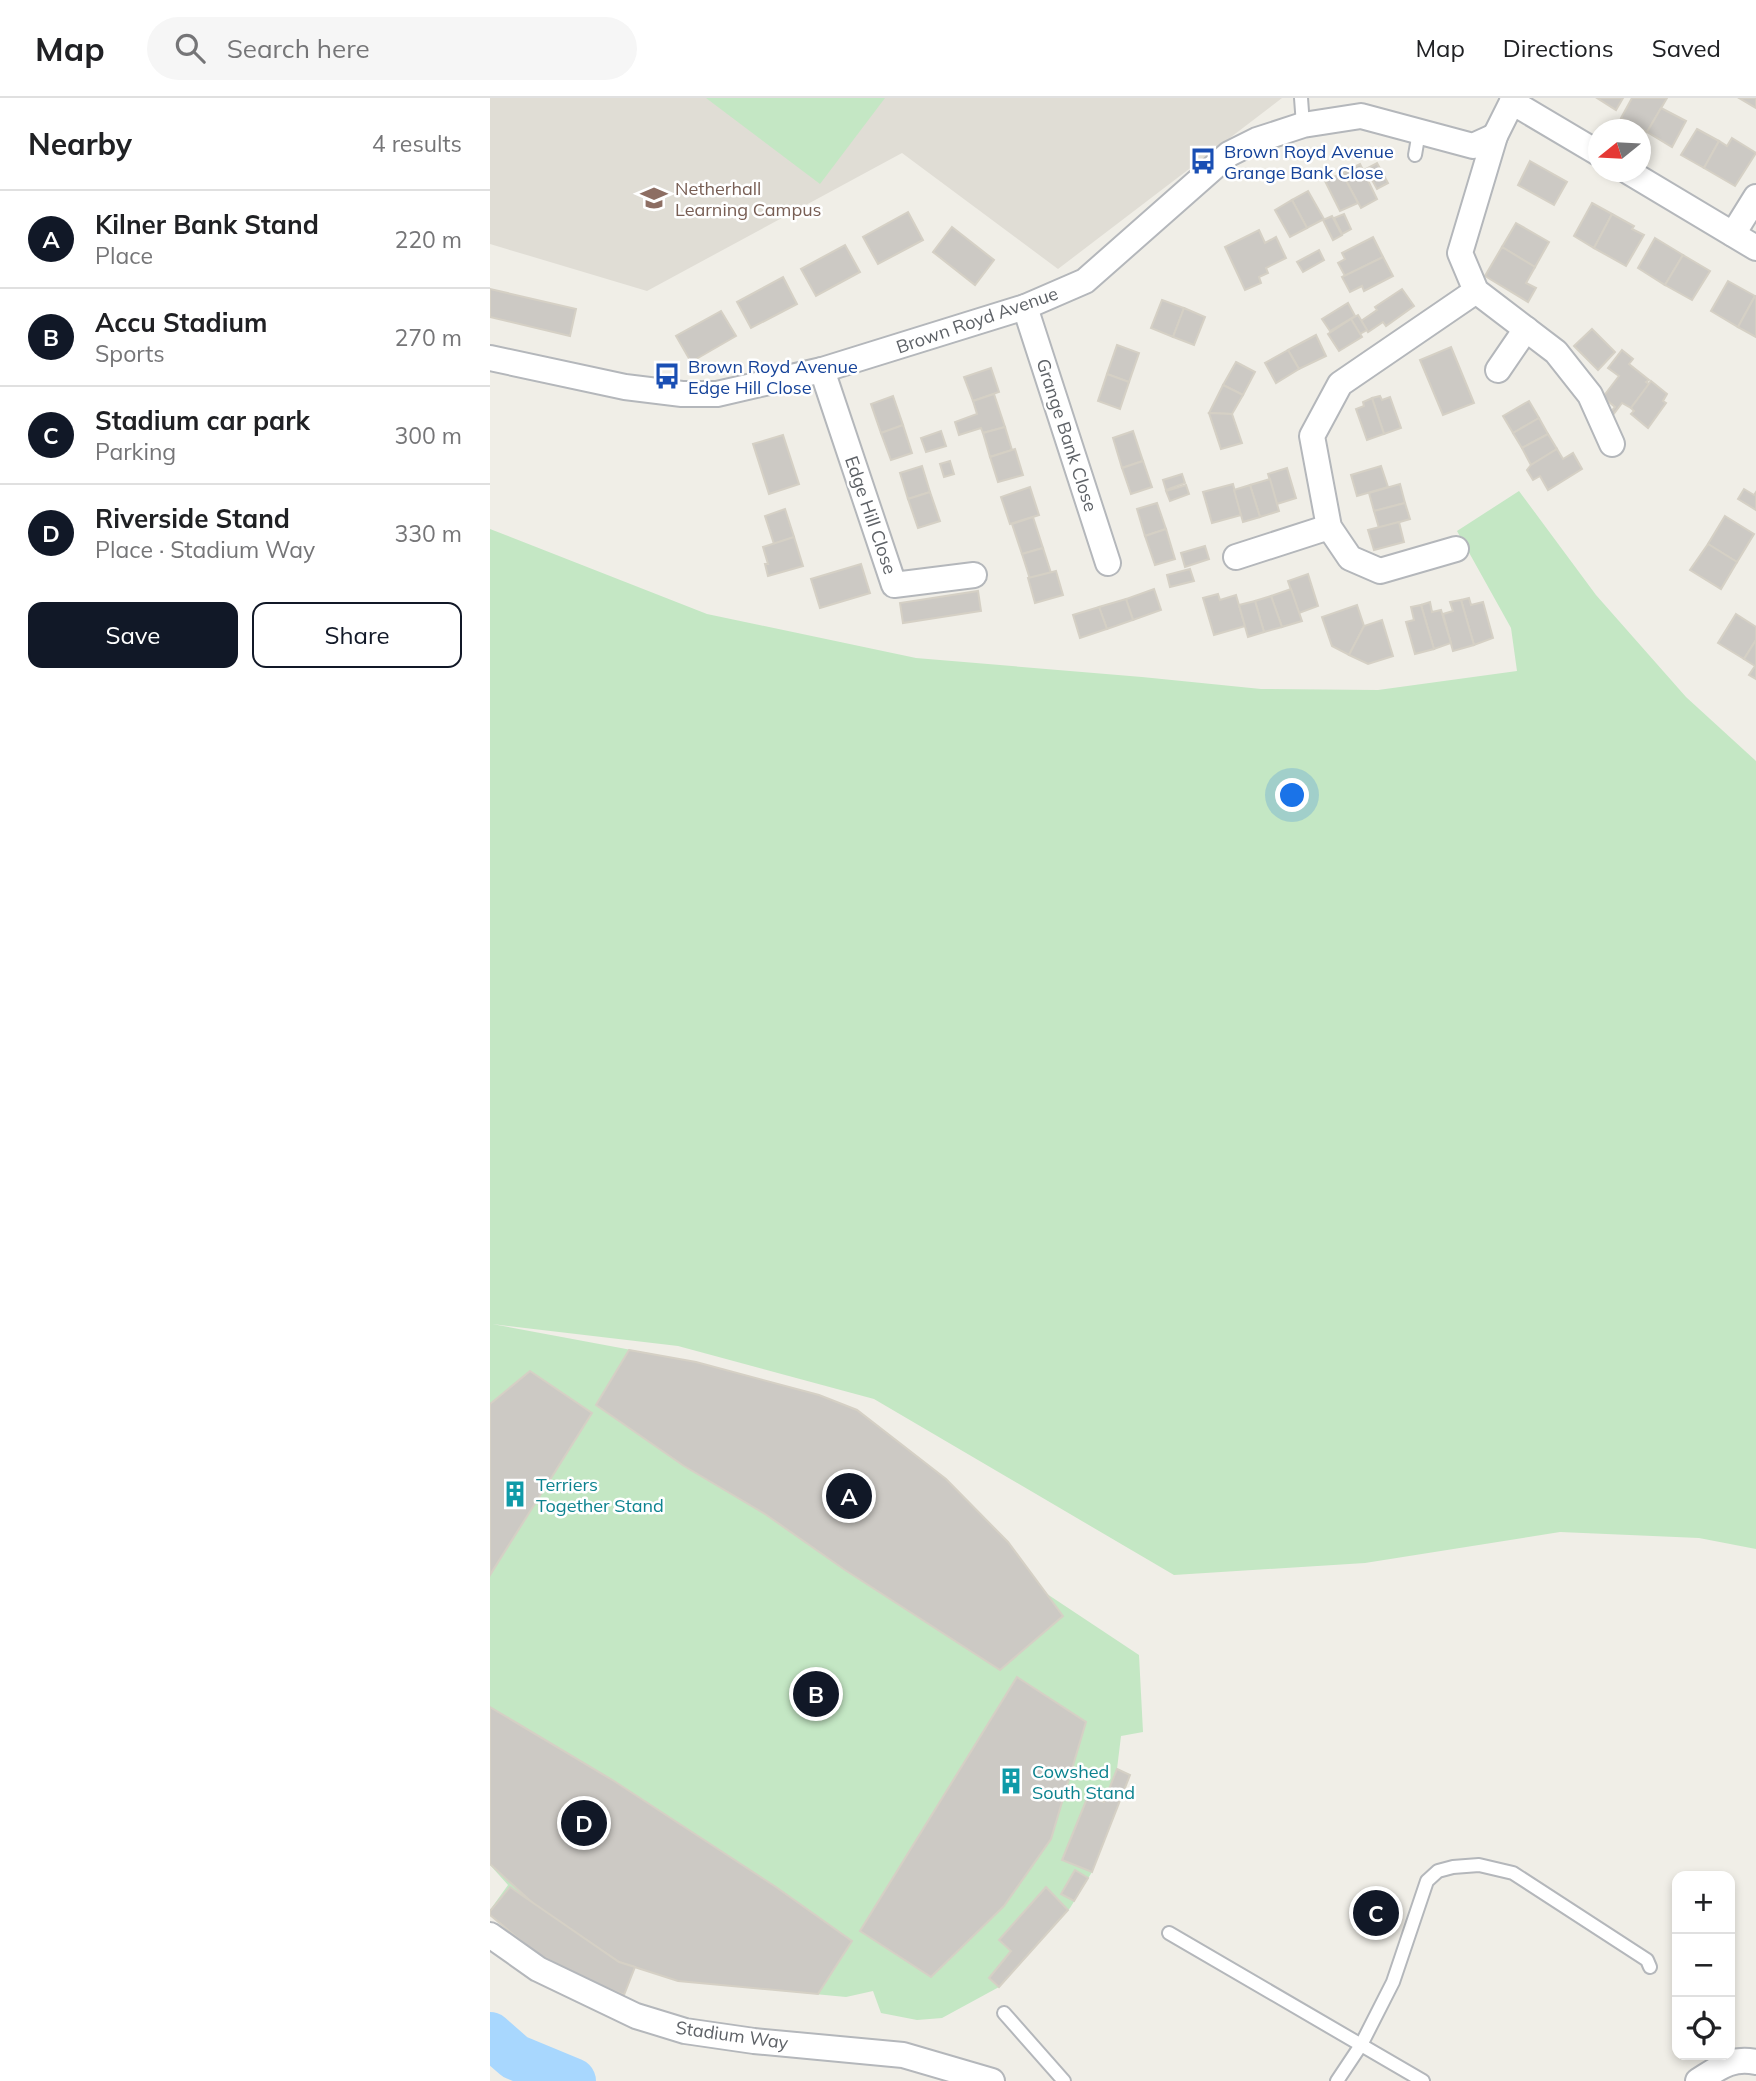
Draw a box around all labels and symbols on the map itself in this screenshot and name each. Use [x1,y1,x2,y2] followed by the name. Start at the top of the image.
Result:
[1588,119,1651,182] north arrow
[1224,140,1394,184] place label: Brown Royd Avenue Grange Bank Close
[1188,146,1218,176] bus stop icon: Brown Royd Avenue Grange Bank Close
[675,177,822,221] place label: Netherhall Learning Campus
[639,183,669,213] school or university icon: Netherhall Learning Campus
[893,281,1061,359] street label: Brown Royd Avenue
[688,355,858,399] place label: Brown Royd Avenue Edge Hill Close
[1031,356,1103,514] street label: Grange Bank Close
[652,361,682,391] bus stop icon: Brown Royd Avenue Edge Hill Close
[840,453,902,577] street label: Edge Hill Close
[1275,778,1309,812] your location
[826,1470,872,1522] pin: A
[536,1473,664,1517] place label: Terriers Together Stand
[500,1479,530,1509] building icon: Terriers Together Stand
[793,1668,839,1720] pin: B
[1032,1760,1135,1804] place label: Cowshed South Stand
[996,1766,1026,1796] building icon: Cowshed South Stand
[561,1797,607,1849] pin: D
[1353,1887,1399,1939] pin: C
[674,2016,790,2054] street label: Stadium Way

